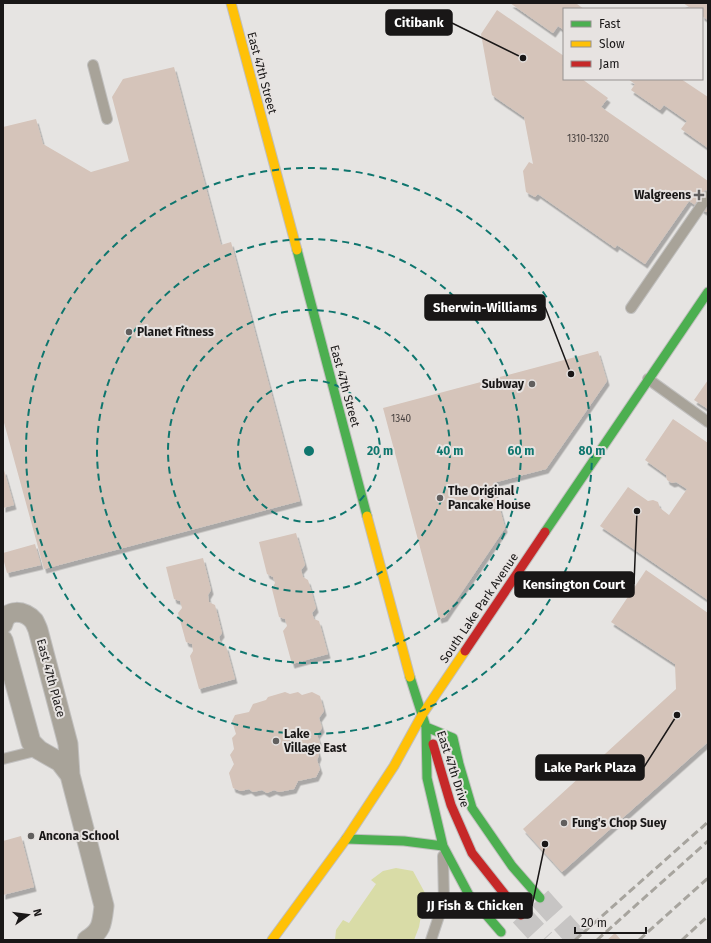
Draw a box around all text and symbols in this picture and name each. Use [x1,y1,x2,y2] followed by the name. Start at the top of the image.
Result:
[563,8,703,80] legend
[386,10,452,35] callout: Citibank
[394,15,444,30] text: Citibank
[599,17,621,31] text: Fast
[244,30,280,116] street label: East 47th Street
[599,37,625,51] text: Slow
[599,57,619,71] text: Jam
[567,133,609,145] house number: 1310-1320
[634,188,691,202] place label: Walgreens
[694,190,704,200] marker: Walgreens
[425,295,545,320] callout: Sherwin-Williams
[433,300,538,315] text: Sherwin-Williams
[137,325,214,339] place label: Planet Fitness
[124,327,134,337] marker: Planet Fitness
[327,343,363,429] street label: East 47th Street
[482,377,525,391] place label: Subway
[527,379,537,389] marker: Subway
[391,413,412,425] house number: 1340
[302,444,316,458] centre of rings
[367,444,393,458] text: 20 m
[437,444,463,458] text: 40 m
[508,444,534,458] text: 60 m
[579,444,605,458] text: 80 m
[448,484,531,512] place label: The Original Pancake House
[435,493,445,503] marker: The Original Pancake House
[437,550,521,666] street label: South Lake Park Avenue
[515,572,634,597] callout: Kensington Court
[523,577,626,592] text: Kensington Court
[34,637,68,719] street label: East 47th Place
[283,727,347,755] place label: Lake Village East
[434,729,472,809] street label: East 47th Drive
[271,736,281,746] marker: Lake Village East
[536,755,644,780] callout: Lake Park Plaza
[544,760,636,775] text: Lake Park Plaza
[572,816,667,830] place label: Fung's Chop Suey
[559,818,569,828] marker: Fung's Chop Suey
[38,829,119,843] place label: Ancona School
[26,831,36,841] marker: Ancona School
[418,893,532,918] callout: JJ Fish & Chicken
[8,895,48,935] north arrow
[425,898,524,913] text: JJ Fish & Chicken
[30,908,44,918] text: N
[575,909,646,935] scale bar
[581,916,607,930] text: 20 m

